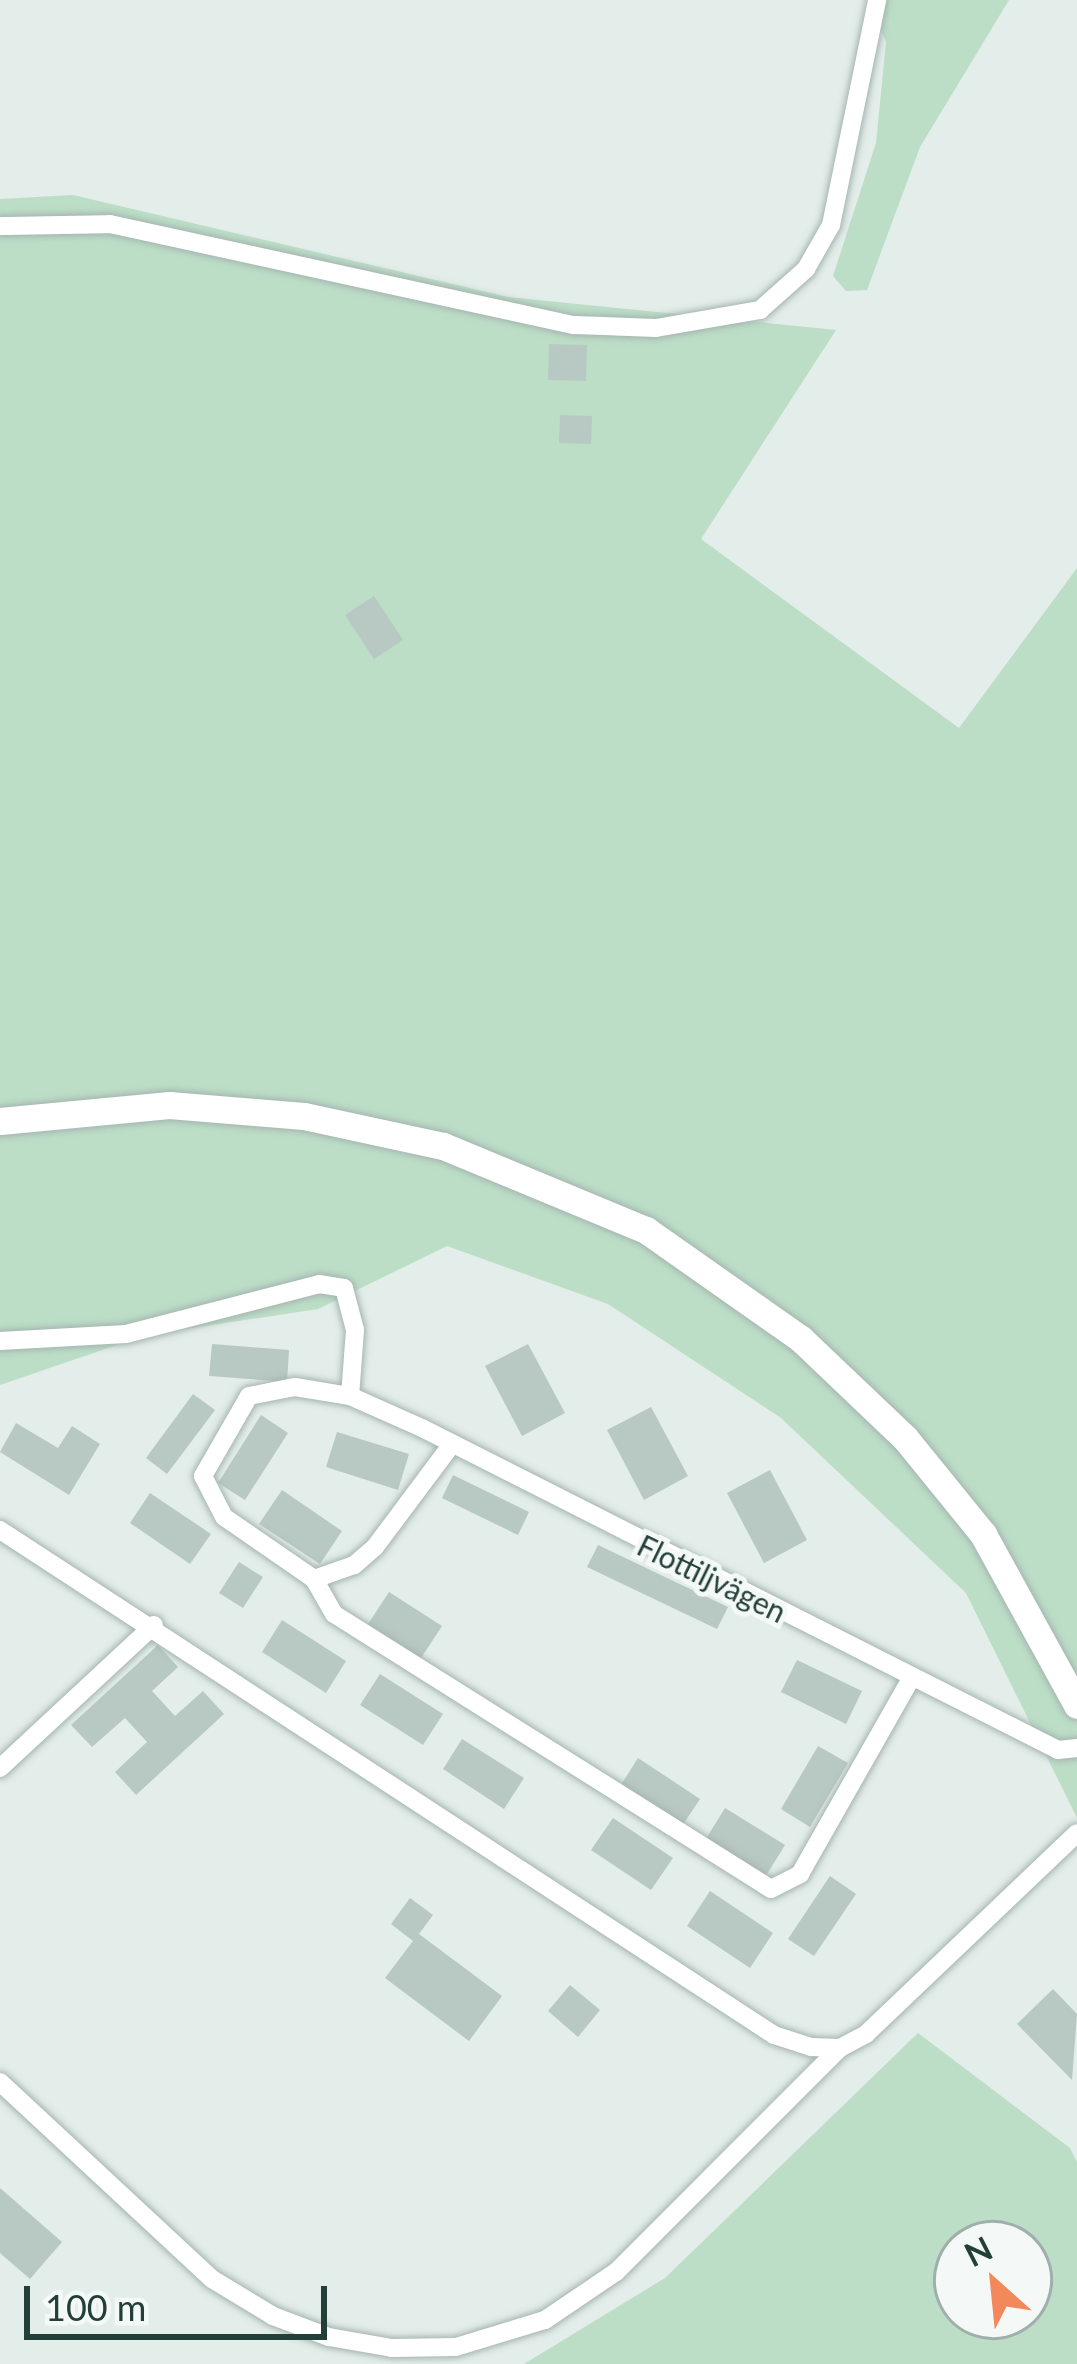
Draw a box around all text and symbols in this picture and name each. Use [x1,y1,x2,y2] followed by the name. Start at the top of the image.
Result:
[632,1527,792,1629] street label: Flottiljvägen
[933,2220,1053,2340] north arrow
[958,2227,998,2274] text: N
[30,2262,333,2336] scale bar
[45,2285,146,2329] text: 100 m

